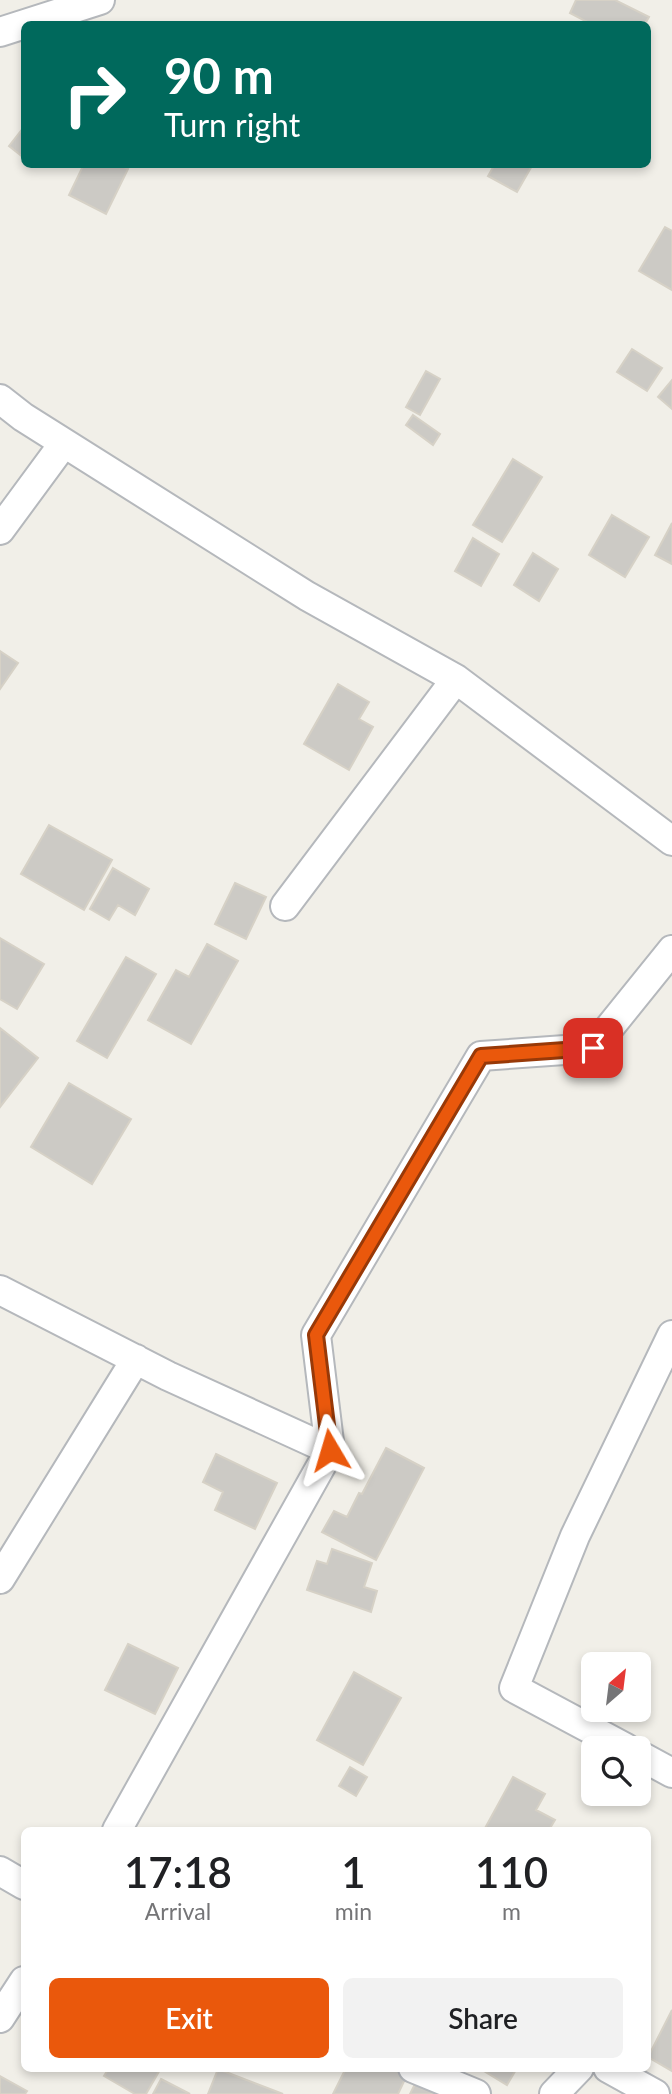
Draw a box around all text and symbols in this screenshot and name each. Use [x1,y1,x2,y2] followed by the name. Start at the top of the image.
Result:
[164,46,274,104] text: 90 m
[49,49,140,140] icon: right
[164,105,300,144] text: Turn right
[563,1018,623,1078] pin
[574,1029,612,1067] icon: arrive
[293,1413,367,1487] position arrow
[581,1652,651,1722] north arrow
[581,1652,651,1806] map controls
[581,1736,651,1806] button: search
[124,1847,232,1897] text: 17:18
[341,1847,366,1897] text: 1
[475,1847,548,1897] text: 110
[145,1897,211,1925] text: Arrival
[335,1897,372,1925] text: min
[502,1897,521,1925] text: m
[49,1978,329,2058] button: Exit
[343,1978,623,2058] button: Share

